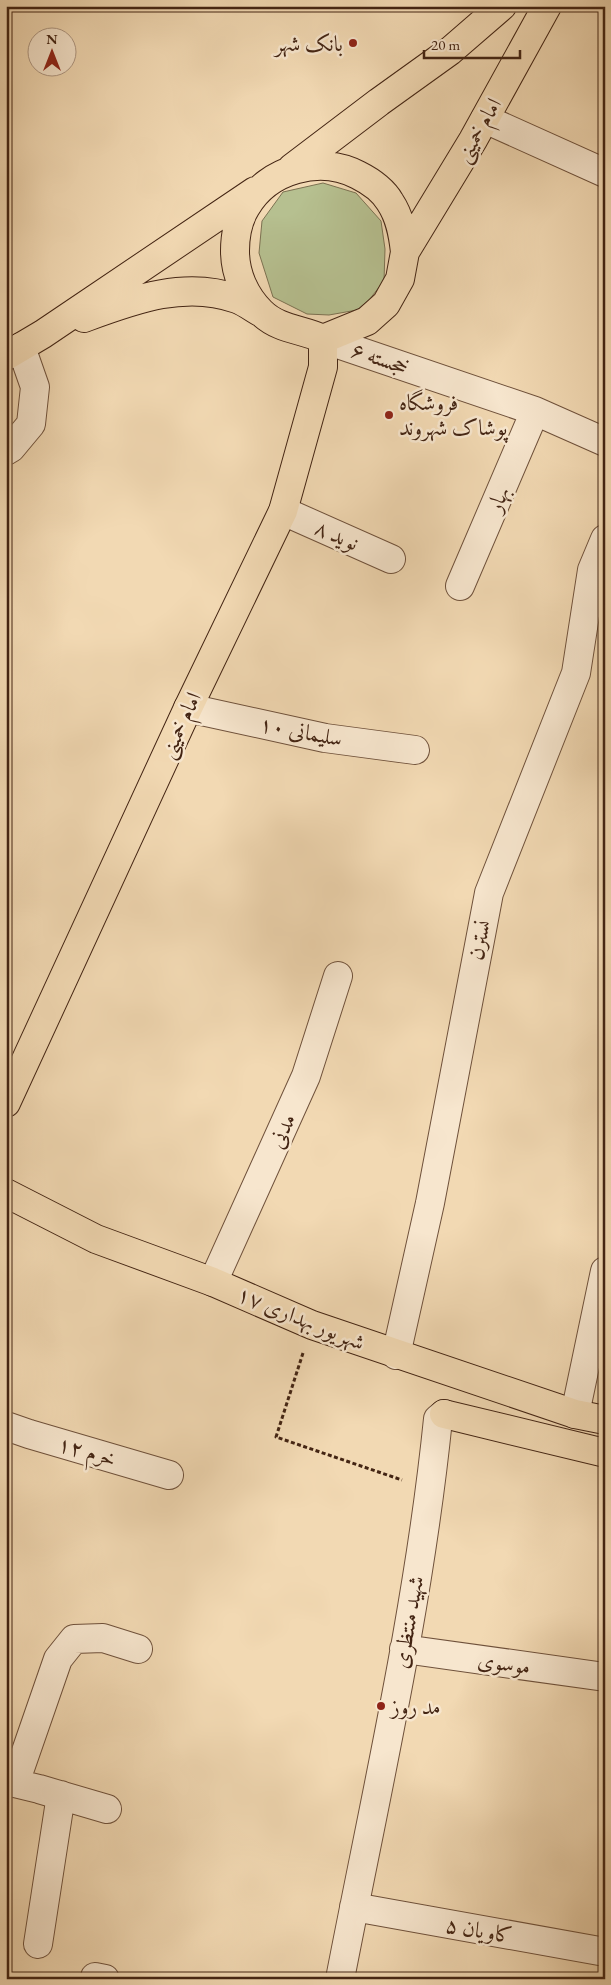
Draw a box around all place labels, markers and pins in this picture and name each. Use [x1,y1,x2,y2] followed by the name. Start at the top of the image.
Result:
[273,29,343,58] place label: بانک شهر
[347,37,359,49] marker: بانک شهر
[399,388,509,444] place label: فروشگاه‌ پوشاک شهروند
[383,409,395,421] marker: فروشگاه‌ پوشاک شهروند
[389,1692,441,1721] place label: مد روز
[375,1700,387,1712] marker: مد روز

